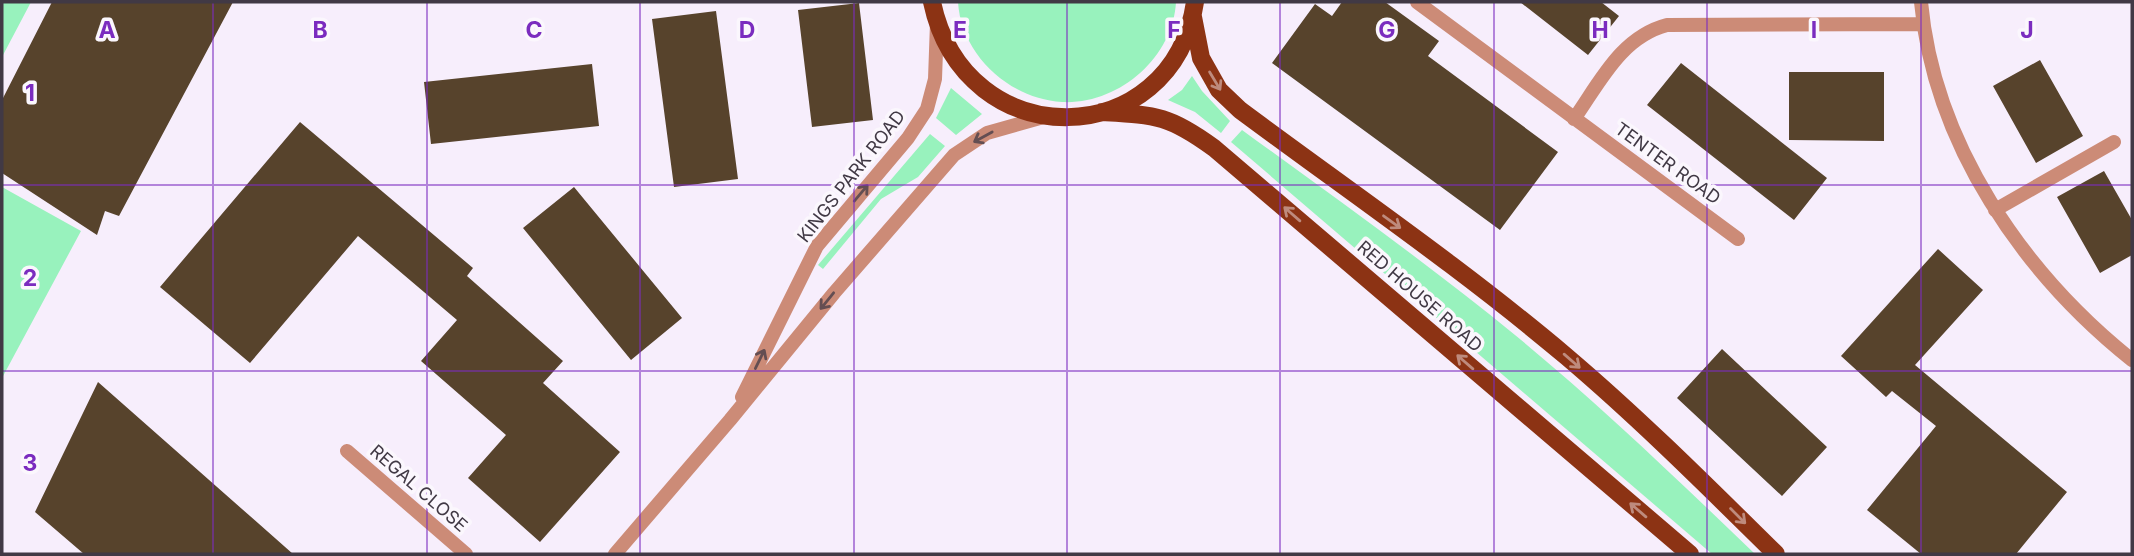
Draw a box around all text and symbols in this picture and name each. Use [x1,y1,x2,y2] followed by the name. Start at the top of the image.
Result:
[98,16,116,44] text: A
[312,16,328,44] text: B
[525,16,543,44] text: C
[739,16,755,44] text: D
[953,16,967,44] text: E
[1167,16,1181,44] text: F
[1378,16,1396,44] text: G
[1591,16,1609,44] text: H
[1811,16,1817,44] text: I
[2020,16,2034,44] text: J
[1207,71,1222,90] one-way arrow
[25,79,35,107] text: 1
[793,106,909,246] street label: KINGS PARK ROAD
[1611,118,1725,208] street label: TENTER ROAD
[973,130,993,144] one-way arrow
[854,184,869,202] one-way arrow
[1283,206,1301,222] one-way arrow
[1382,214,1401,229] one-way arrow
[1353,236,1487,356] street label: RED HOUSE ROAD
[23,264,37,292] text: 2
[820,292,835,310] one-way arrow
[754,349,768,370] one-way arrow
[1563,353,1581,369] one-way arrow
[1456,354,1474,370] one-way arrow
[366,440,472,536] street label: REGAL CLOSE
[23,449,37,477] text: 3
[1629,502,1647,518] one-way arrow
[1729,508,1746,525] one-way arrow

